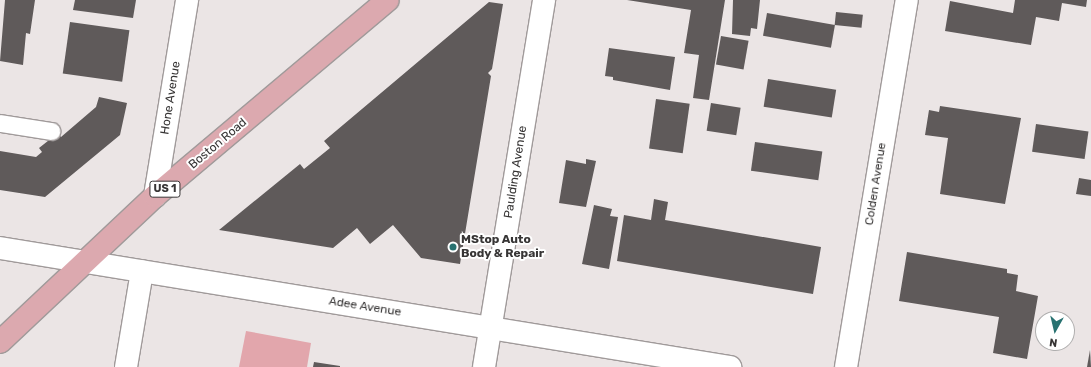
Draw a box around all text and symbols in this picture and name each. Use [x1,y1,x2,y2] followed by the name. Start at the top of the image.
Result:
[158,60,184,136] street label: Hone Avenue
[186,116,250,172] street label: Boston Road
[502,125,530,219] street label: Paulding Avenue
[862,141,890,227] street label: Colden Avenue
[149,180,181,198] road number: US 1
[461,233,544,261] place label: MStop Auto Body & Repair
[448,242,458,252] marker: MStop Auto Body & Repair
[328,294,402,320] street label: Adee Avenue
[1035,311,1075,351] north arrow
[1049,335,1058,349] text: N

